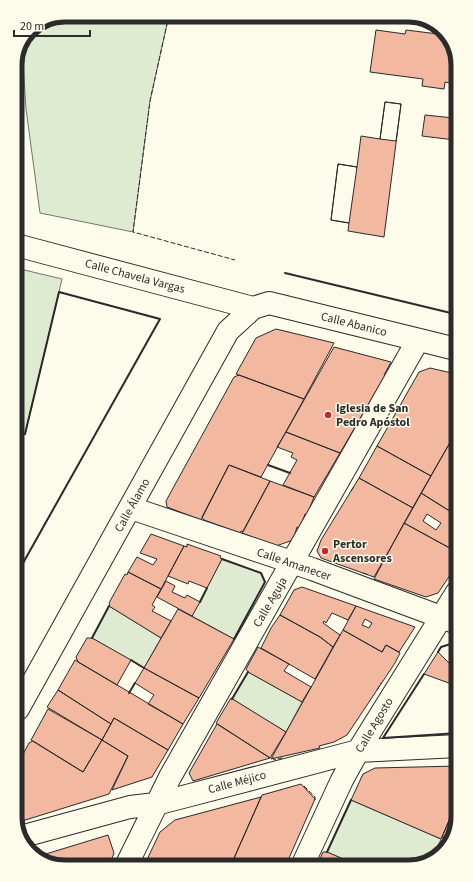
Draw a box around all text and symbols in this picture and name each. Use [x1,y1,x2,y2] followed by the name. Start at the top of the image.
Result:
[14,12,90,38] scale bar
[20,18,44,35] text: 20 m
[83,255,187,298] street label: Calle Chavela Vargas
[319,308,389,341] street label: Calle Abanico
[336,400,410,431] place label: Iglesia de San Pedro Apóstol
[323,410,333,420] marker: Iglesia de San Pedro Apóstol
[111,475,154,535] street label: Calle Álamo
[332,536,392,567] place label: Pertor Ascensores
[254,544,334,585] street label: Calle Amanecer
[320,546,330,556] marker: Pertor Ascensores
[249,574,292,631] street label: Calle Aguja
[351,695,398,756] street label: Calle Agosto
[206,767,268,798] street label: Calle Méjico

